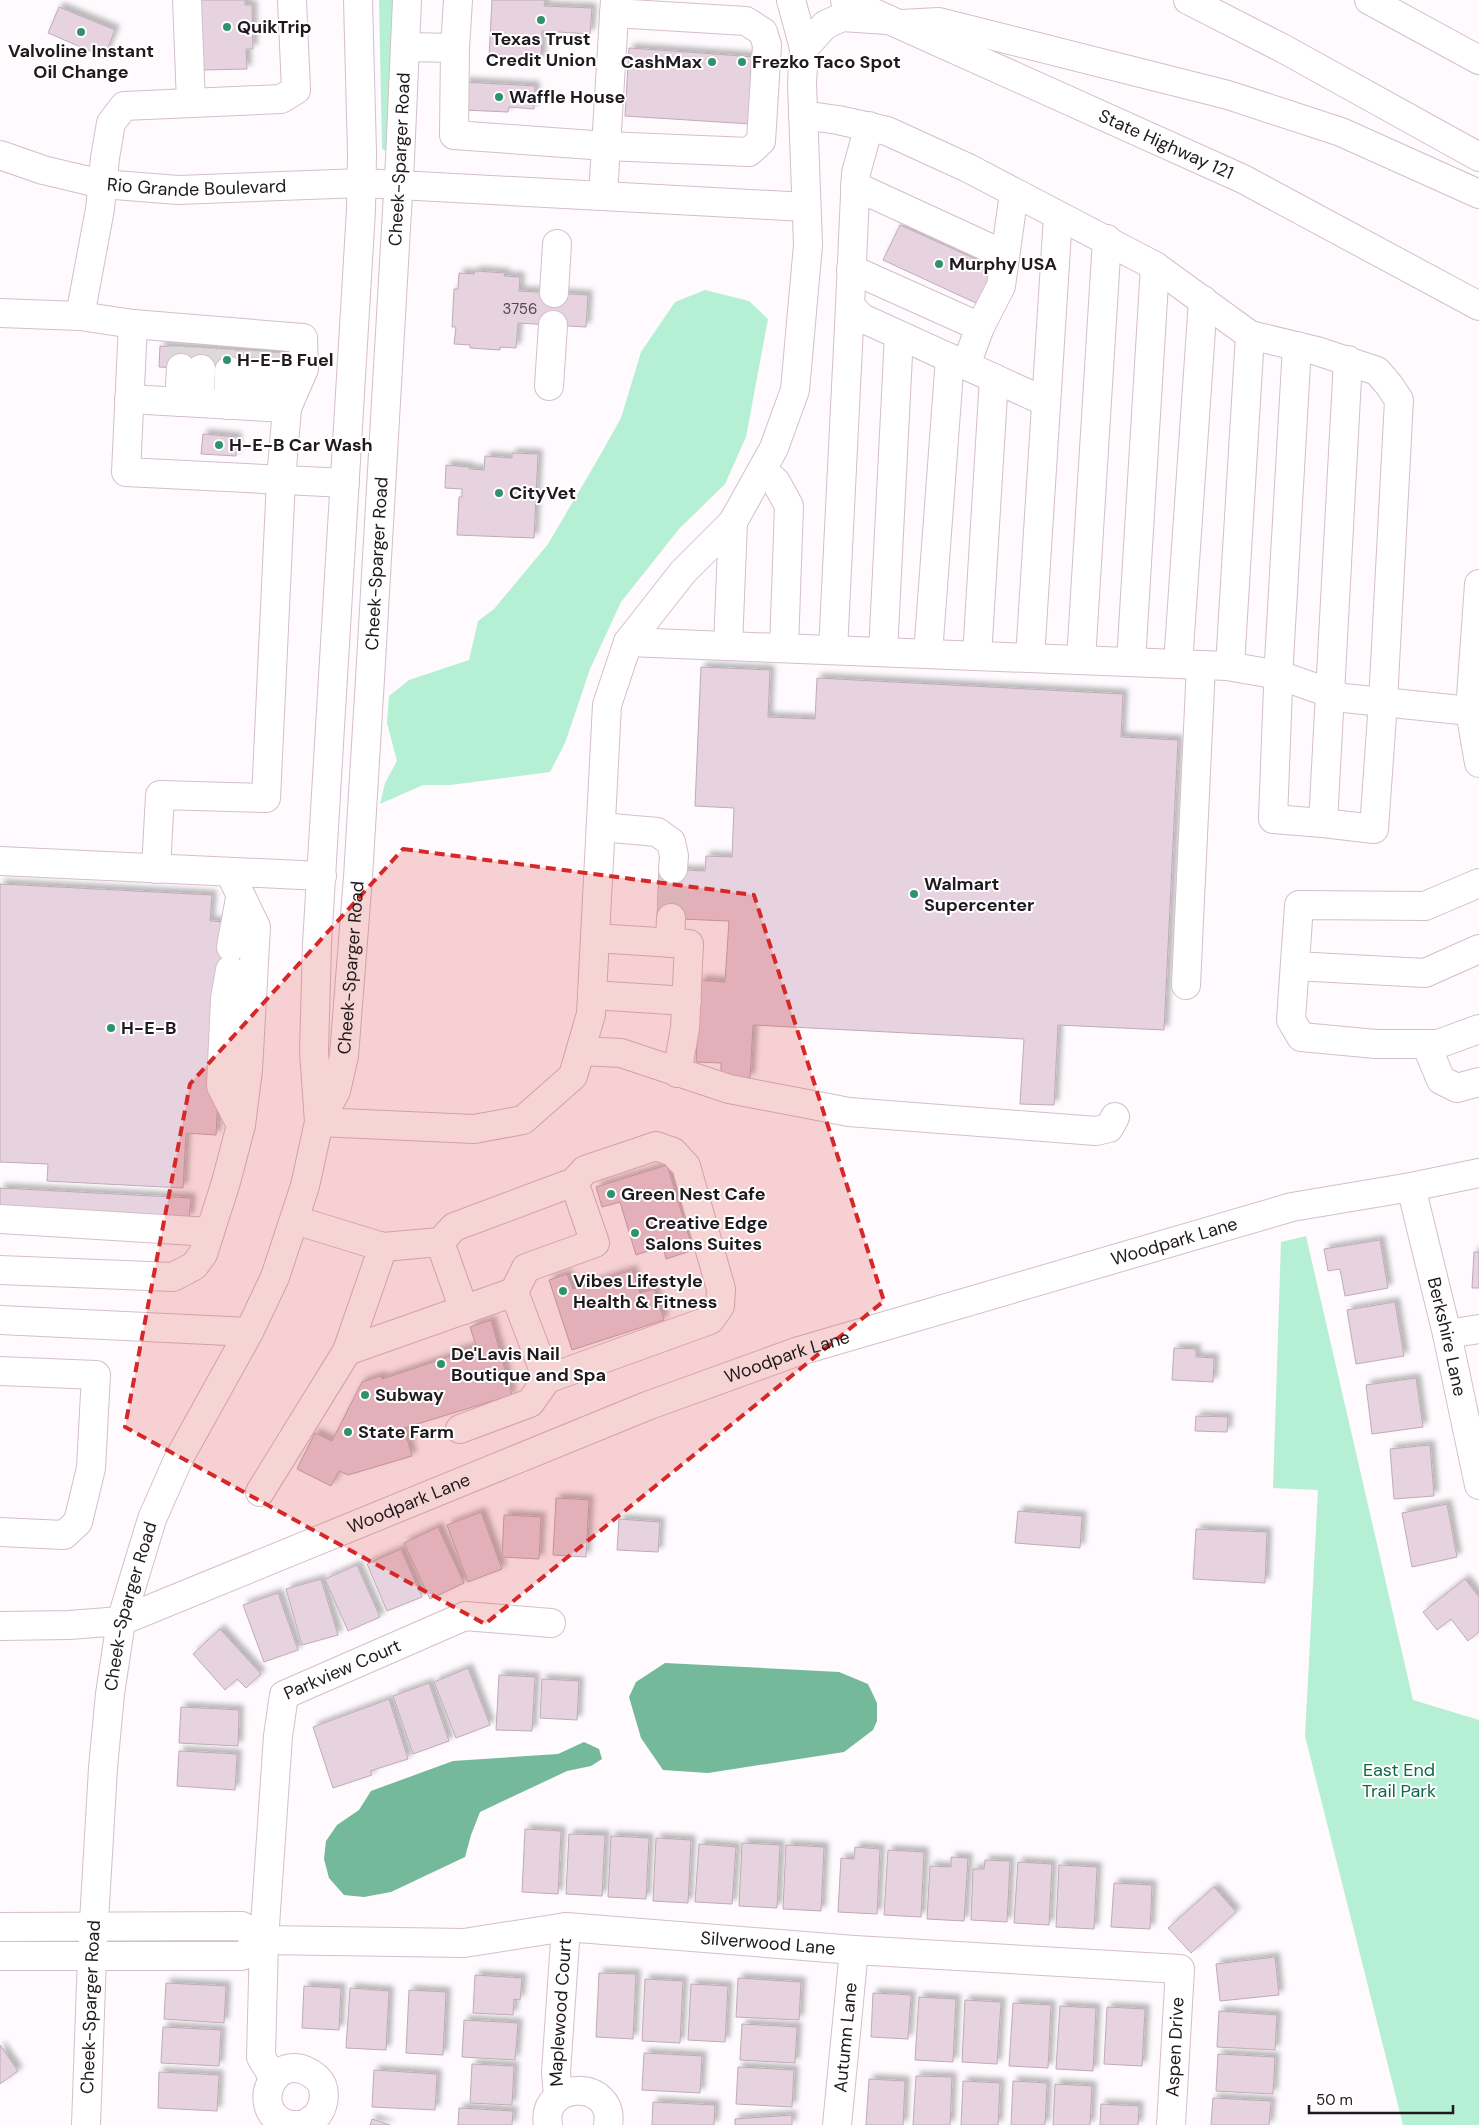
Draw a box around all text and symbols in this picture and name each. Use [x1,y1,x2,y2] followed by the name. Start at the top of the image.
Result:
[535,14,547,26] marker: Texas Trust Credit Union
[237,15,312,39] place label: QuikTrip
[221,21,233,33] marker: QuikTrip
[75,26,87,38] marker: Valvoline Instant Oil Change
[486,27,596,72] place label: Texas Trust Credit Union
[8,39,154,84] place label: Valvoline Instant Oil Change
[621,50,702,74] place label: CashMax
[752,50,901,74] place label: Frezko Taco Spot
[706,56,718,68] marker: CashMax
[736,56,748,68] marker: Frezko Taco Spot
[383,72,416,247] street label: Cheek-Sparger Road
[509,85,626,109] place label: Waffle House
[493,91,505,103] marker: Waffle House
[1095,104,1237,185] street label: State Highway 121
[106,172,287,202] street label: Rio Grande Boulevard
[949,252,1057,276] place label: Murphy USA
[933,258,945,270] marker: Murphy USA
[503,299,537,319] house number: 3756
[237,348,334,372] place label: H-E-B Fuel
[221,354,233,366] marker: H-E-B Fuel
[229,433,373,457] place label: H-E-B Car Wash
[213,439,225,451] marker: H-E-B Car Wash
[360,476,394,651] street label: Cheek-Sparger Road
[509,481,576,505] place label: CityVet
[493,487,505,499] marker: CityVet
[924,872,1034,917] place label: Walmart Supercenter
[332,880,370,1055] street label: Cheek-Sparger Road
[908,888,920,900] marker: Walmart Supercenter
[121,1016,177,1040] place label: H-E-B
[105,1022,117,1034] marker: H-E-B
[621,1182,766,1206] place label: Green Nest Cafe
[605,1188,617,1200] marker: Green Nest Cafe
[645,1211,768,1256] place label: Creative Edge Salons Suites
[1108,1212,1240,1271] street label: Woodpark Lane
[629,1227,641,1239] marker: Creative Edge Salons Suites
[573,1269,717,1314] place label: Vibes Lifestyle Health & Fitness
[1422,1275,1472,1398] street label: Berkshire Lane
[557,1285,569,1297] marker: Vibes Lifestyle Health & Fitness
[721,1325,853,1389] street label: Woodpark Lane
[451,1342,606,1387] place label: De'Lavis Nail Boutique and Spa
[435,1358,447,1370] marker: De'Lavis Nail Boutique and Spa
[375,1383,444,1407] place label: Subway
[359,1389,371,1401] marker: Subway
[358,1420,454,1444] place label: State Farm
[342,1426,354,1438] marker: State Farm
[344,1468,474,1539] street label: Woodpark Lane
[99,1519,163,1693] street label: Cheek-Sparger Road
[280,1633,405,1706] street label: Parkview Court
[1362,1758,1436,1803] park label: East End Trail Park
[75,1920,106,2094] street label: Cheek-Sparger Road
[700,1926,836,1960] street label: Silverwood Lane
[544,1937,577,2087] street label: Maplewood Court
[828,1981,863,2094] street label: Autumn Lane
[1160,1996,1190,2098] street label: Aspen Drive
[1309,2082,1453,2114] scale bar
[1316,2090,1353,2110] text: 50 m

